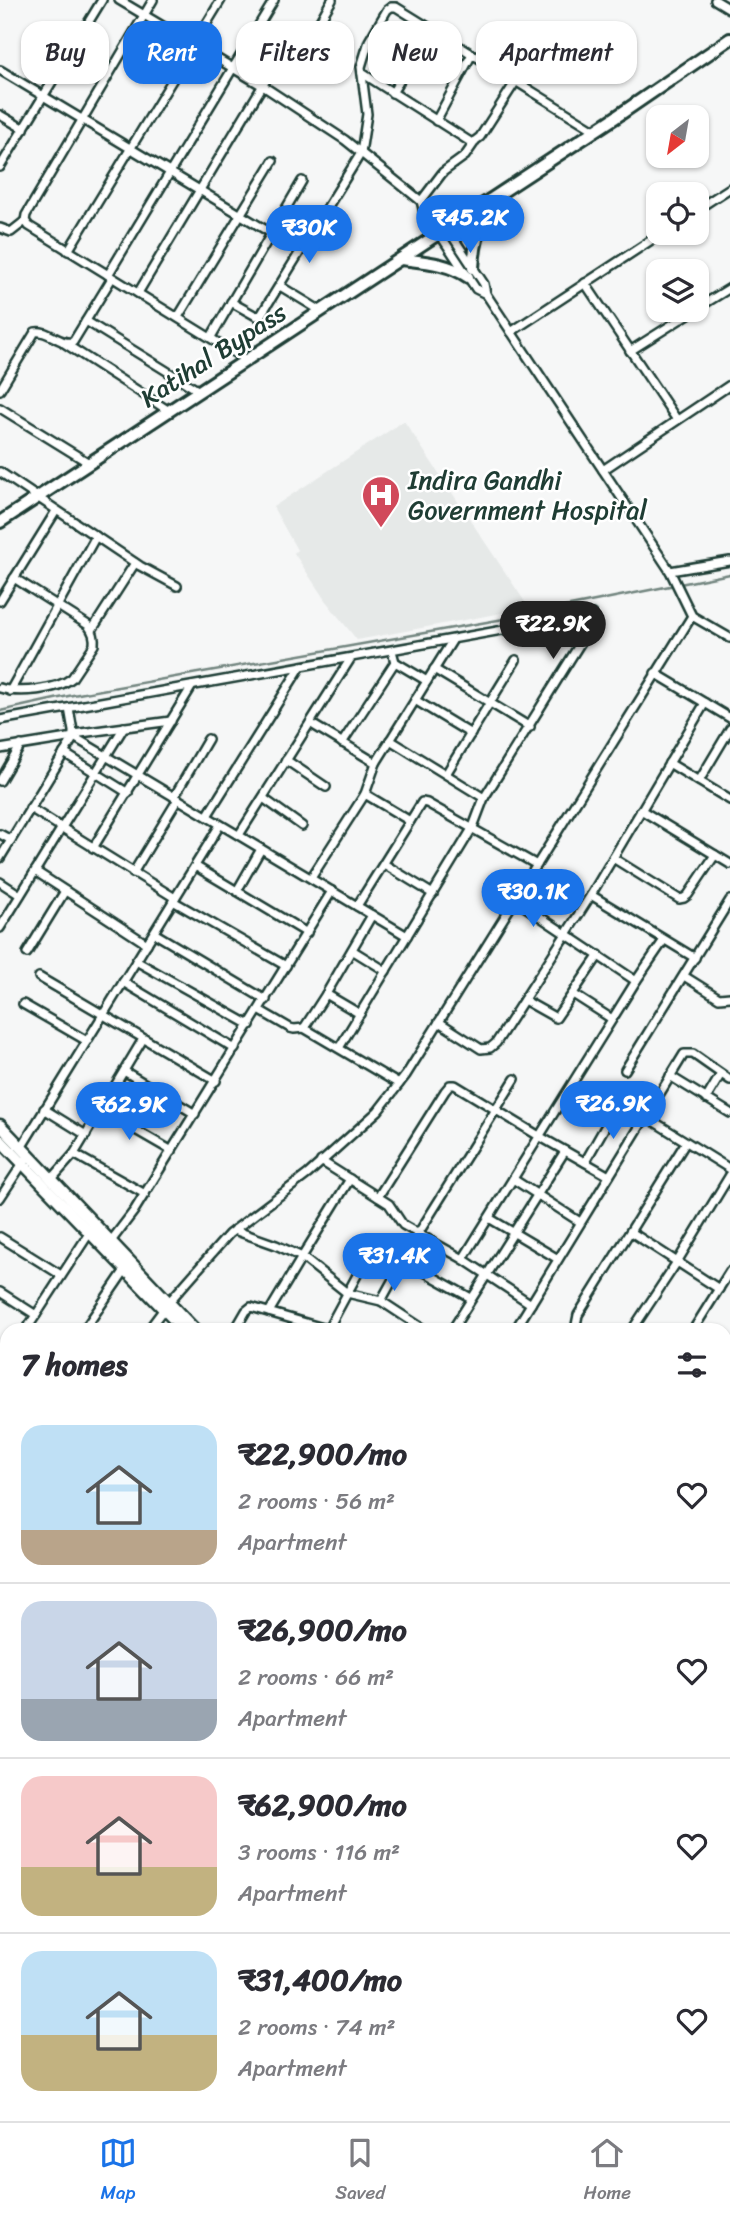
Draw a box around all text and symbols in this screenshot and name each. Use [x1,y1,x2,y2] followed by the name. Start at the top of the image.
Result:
[21,21,109,84] chip: Buy
[123,21,222,84] chip: Rent
[236,21,354,84] chip: Filters
[368,21,462,84] chip: New
[476,21,637,84] chip: Apartment
[646,105,709,168] north arrow
[646,105,709,322] map controls
[646,182,709,245] button: locate
[413,196,527,255] pin: ₹45.2K
[432,197,508,238] text: ₹45.2K
[268,205,350,265] pin: ₹30K
[282,207,336,248] text: ₹30K
[646,259,709,322] button: layers
[130,290,297,420] street label: Katihal Bypass
[407,457,647,533] place label: Indira Gandhi Government Hospital
[360,474,402,529] hospital icon: Indira Gandhi Government Hospital
[496,602,610,661] pin: ₹22.9K
[516,603,590,644] text: ₹22.9K
[476,870,590,929] pin: ₹30.1K
[498,871,568,912] text: ₹30.1K
[72,1082,186,1142] pin: ₹62.9K
[556,1082,670,1141] pin: ₹26.9K
[576,1083,650,1124] text: ₹26.9K
[92,1084,166,1125] text: ₹62.9K
[337,1234,451,1293] pin: ₹31.4K
[359,1235,429,1276] text: ₹31.4K
[21,1338,128,1392] text: 7 homes
[673,1346,711,1384] icon: filters
[238,1427,407,1481] text: ₹22,900/mo
[77,1453,161,1537] icon: home
[673,1476,711,1514] icon: heart
[238,1481,395,1522] text: 2 rooms · 56 m²
[238,1522,347,1563] text: Apartment
[238,1603,407,1657] text: ₹26,900/mo
[77,1629,161,1713] icon: home
[673,1652,711,1690] icon: heart
[238,1657,394,1698] text: 2 rooms · 66 m²
[238,1698,347,1739] text: Apartment
[238,1778,407,1832] text: ₹62,900/mo
[77,1804,161,1888] icon: home
[673,1827,711,1865] icon: heart
[238,1832,400,1873] text: 3 rooms · 116 m²
[238,1873,347,1914] text: Apartment
[238,1953,402,2007] text: ₹31,400/mo
[77,1979,161,2063] icon: home
[673,2002,711,2040] icon: heart
[238,2007,395,2048] text: 2 rooms · 74 m²
[238,2048,347,2089] text: Apartment
[99,2134,137,2209] tab: Map
[335,2134,385,2209] tab: Saved
[583,2134,631,2209] tab: Home

